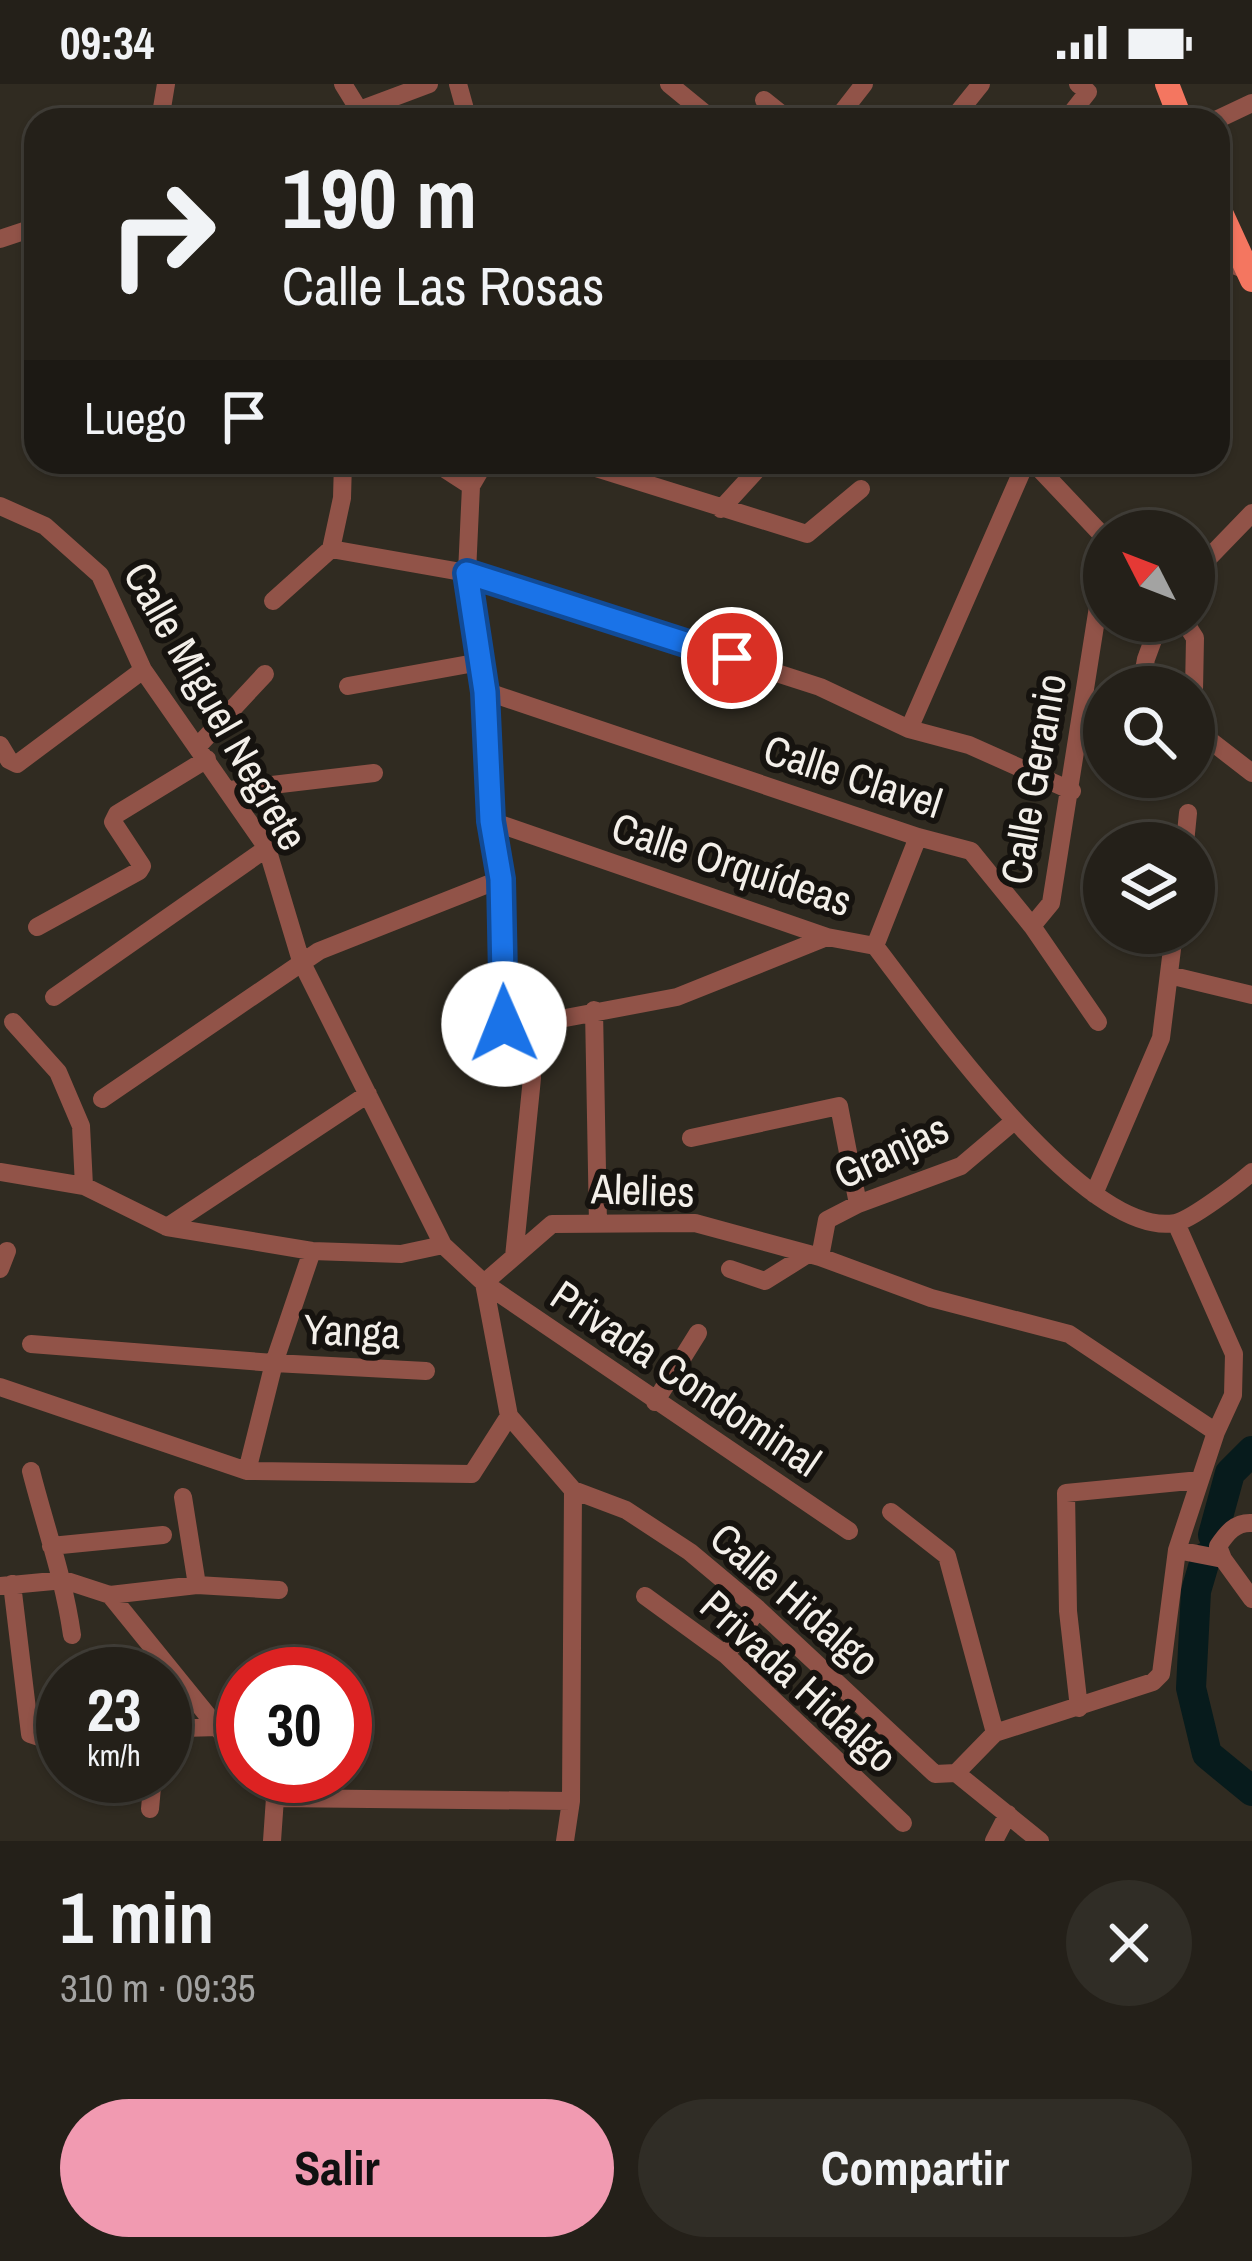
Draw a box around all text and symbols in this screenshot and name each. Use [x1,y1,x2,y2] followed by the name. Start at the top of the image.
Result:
[60,12,154,73] text: 09:34
[282,141,477,254] text: 190 m
[84,156,240,312] icon: right
[282,249,604,322] text: Calle Las Rosas
[211,384,277,450] icon: arrive
[84,387,187,448] text: Luego
[1083,510,1215,642] north arrow
[1083,510,1215,954] map controls
[111,552,321,860] street label: Calle Miguel Negrete
[681,607,783,709] pin
[699,625,765,691] icon: arrive
[1083,666,1215,798] button: search
[987,670,1079,888] street label: Calle Geranio
[757,721,949,831] street label: Calle Clavel
[605,799,859,929] street label: Calle Orquídeas
[1083,822,1215,954] button: layers
[441,961,567,1087] position arrow
[825,1100,957,1202] street label: Granjas
[589,1160,696,1220] street label: Alelies
[540,1267,832,1489] street label: Privada Condominal
[302,1300,402,1362] street label: Yanga
[699,1510,891,1688] street label: Calle Hidalgo
[688,1578,910,1784] street label: Privada Hidalgo
[216,1647,372,1803] speed limit sign: 30
[87,1669,141,1750] text: 23
[87,1735,141,1775] text: km/h
[60,1868,214,1965] text: 1 min
[1066,1880,1192,2006] button: close
[60,1962,256,2014] text: 310 m · 09:35
[60,2099,614,2237] button: Salir
[638,2099,1192,2237] button: Compartir

